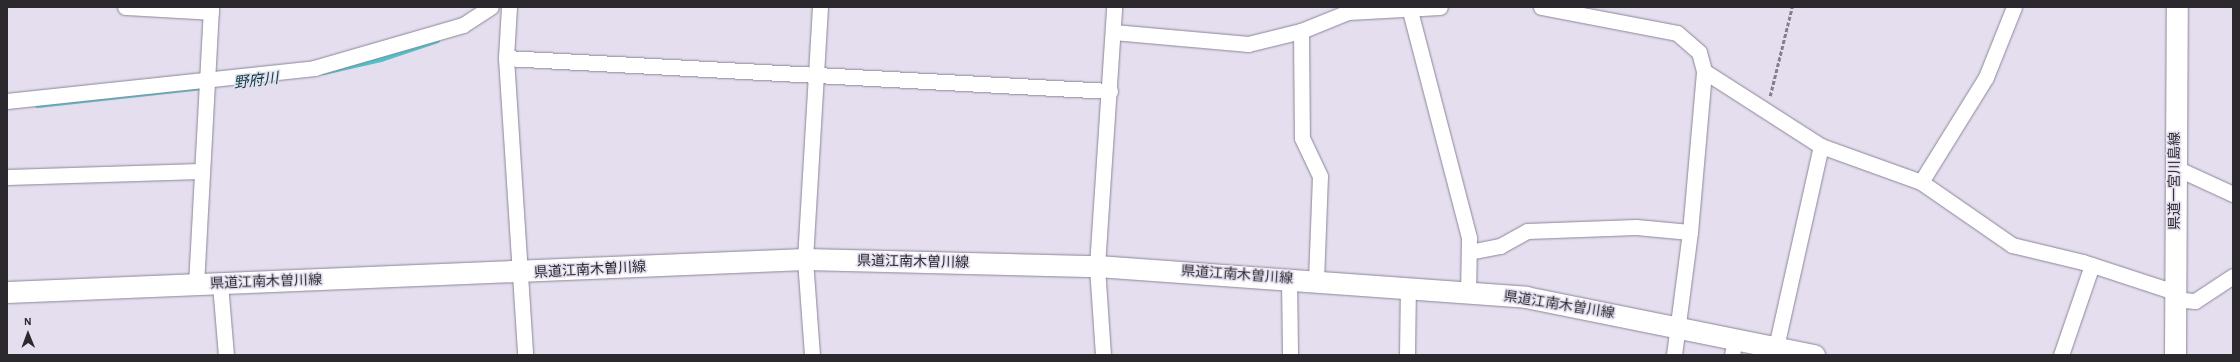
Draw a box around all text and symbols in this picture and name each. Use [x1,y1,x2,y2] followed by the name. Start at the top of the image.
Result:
[233,69,279,93] water label: 野府川
[2167,132,2183,230] street label: 県道一宮川島線
[857,253,969,271] street label: 県道江南木曽川線
[534,259,646,281] street label: 県道江南木曽川線
[1181,263,1293,287] street label: 県道江南木曽川線
[210,272,322,292] street label: 県道江南木曽川線
[1502,288,1616,322] street label: 県道江南木曽川線
[8,314,48,354] north arrow
[24,316,32,327] text: N

